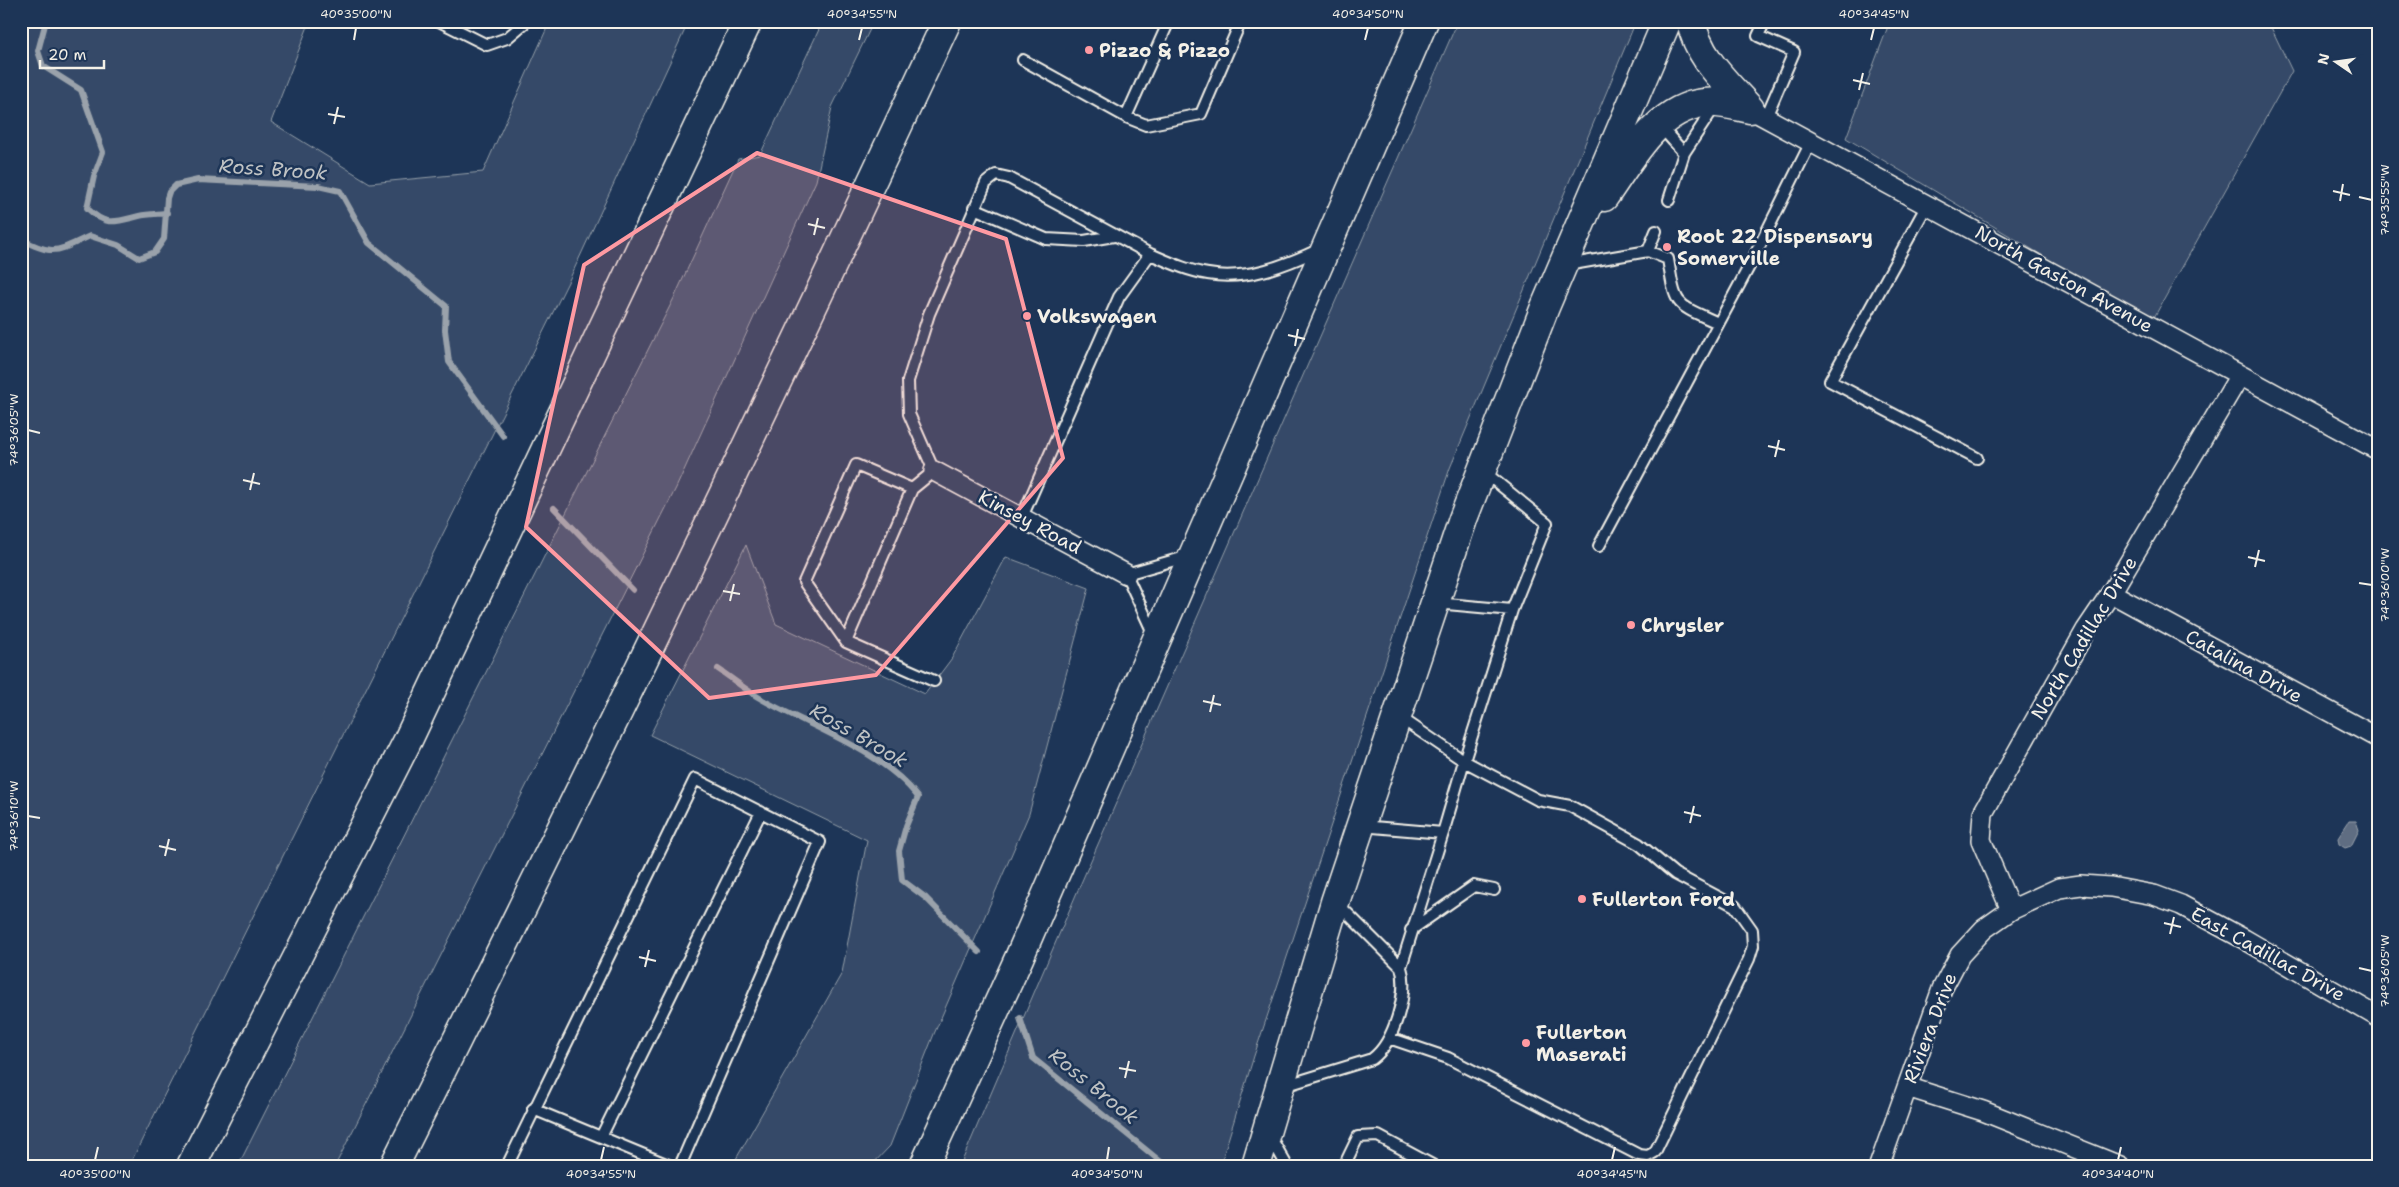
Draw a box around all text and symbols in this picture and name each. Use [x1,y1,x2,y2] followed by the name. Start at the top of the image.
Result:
[320,6,392,22] text: 40°35'00"N
[827,6,897,22] text: 40°34'55"N
[1332,6,1404,22] text: 40°34'50"N
[1839,6,1909,22] text: 40°34'45"N
[40,38,104,70] scale bar
[1099,38,1230,63] place label: Pizzo & Pizzo
[2312,38,2362,88] north arrow
[1083,44,1095,56] marker: Pizzo & Pizzo
[48,45,87,65] text: 20 m
[2313,52,2333,67] text: N
[218,152,329,186] water label: Ross Brook
[2377,164,2393,236] text: 74°35'55"W
[1971,220,2157,338] street label: North Gaston Avenue
[1677,224,1873,271] place label: Root 22 Dispensary Somerville
[1661,241,1673,253] marker: Root 22 Dispensary Somerville
[1037,304,1157,329] place label: Volkswagen
[1021,310,1033,322] marker: Volkswagen
[6,394,22,466] text: 74°36'05"W
[974,484,1086,560] street label: Kinsey Road
[2377,548,2393,622] text: 74°36'00"W
[2025,552,2143,724] street label: North Cadillac Drive
[1641,613,1724,638] place label: Chrysler
[1625,619,1637,631] marker: Chrysler
[2181,624,2307,708] street label: Catalina Drive
[806,697,913,774] water label: Ross Brook
[6,781,22,852] text: 74°36'10"W
[1592,887,1735,912] place label: Fullerton Ford
[1576,893,1588,905] marker: Fullerton Ford
[2186,901,2350,1007] street label: East Cadillac Drive
[2377,935,2393,1007] text: 74°36'05"W
[1897,969,1963,1087] street label: Riviera Drive
[1536,1020,1627,1067] place label: Fullerton Maserati
[1520,1037,1532,1049] marker: Fullerton Maserati
[1044,1042,1145,1131] water label: Ross Brook
[59,1166,131,1182] text: 40°35'00"N
[566,1166,636,1182] text: 40°34'55"N
[1071,1166,1143,1182] text: 40°34'50"N
[1577,1166,1647,1182] text: 40°34'45"N
[2082,1166,2154,1182] text: 40°34'40"N

